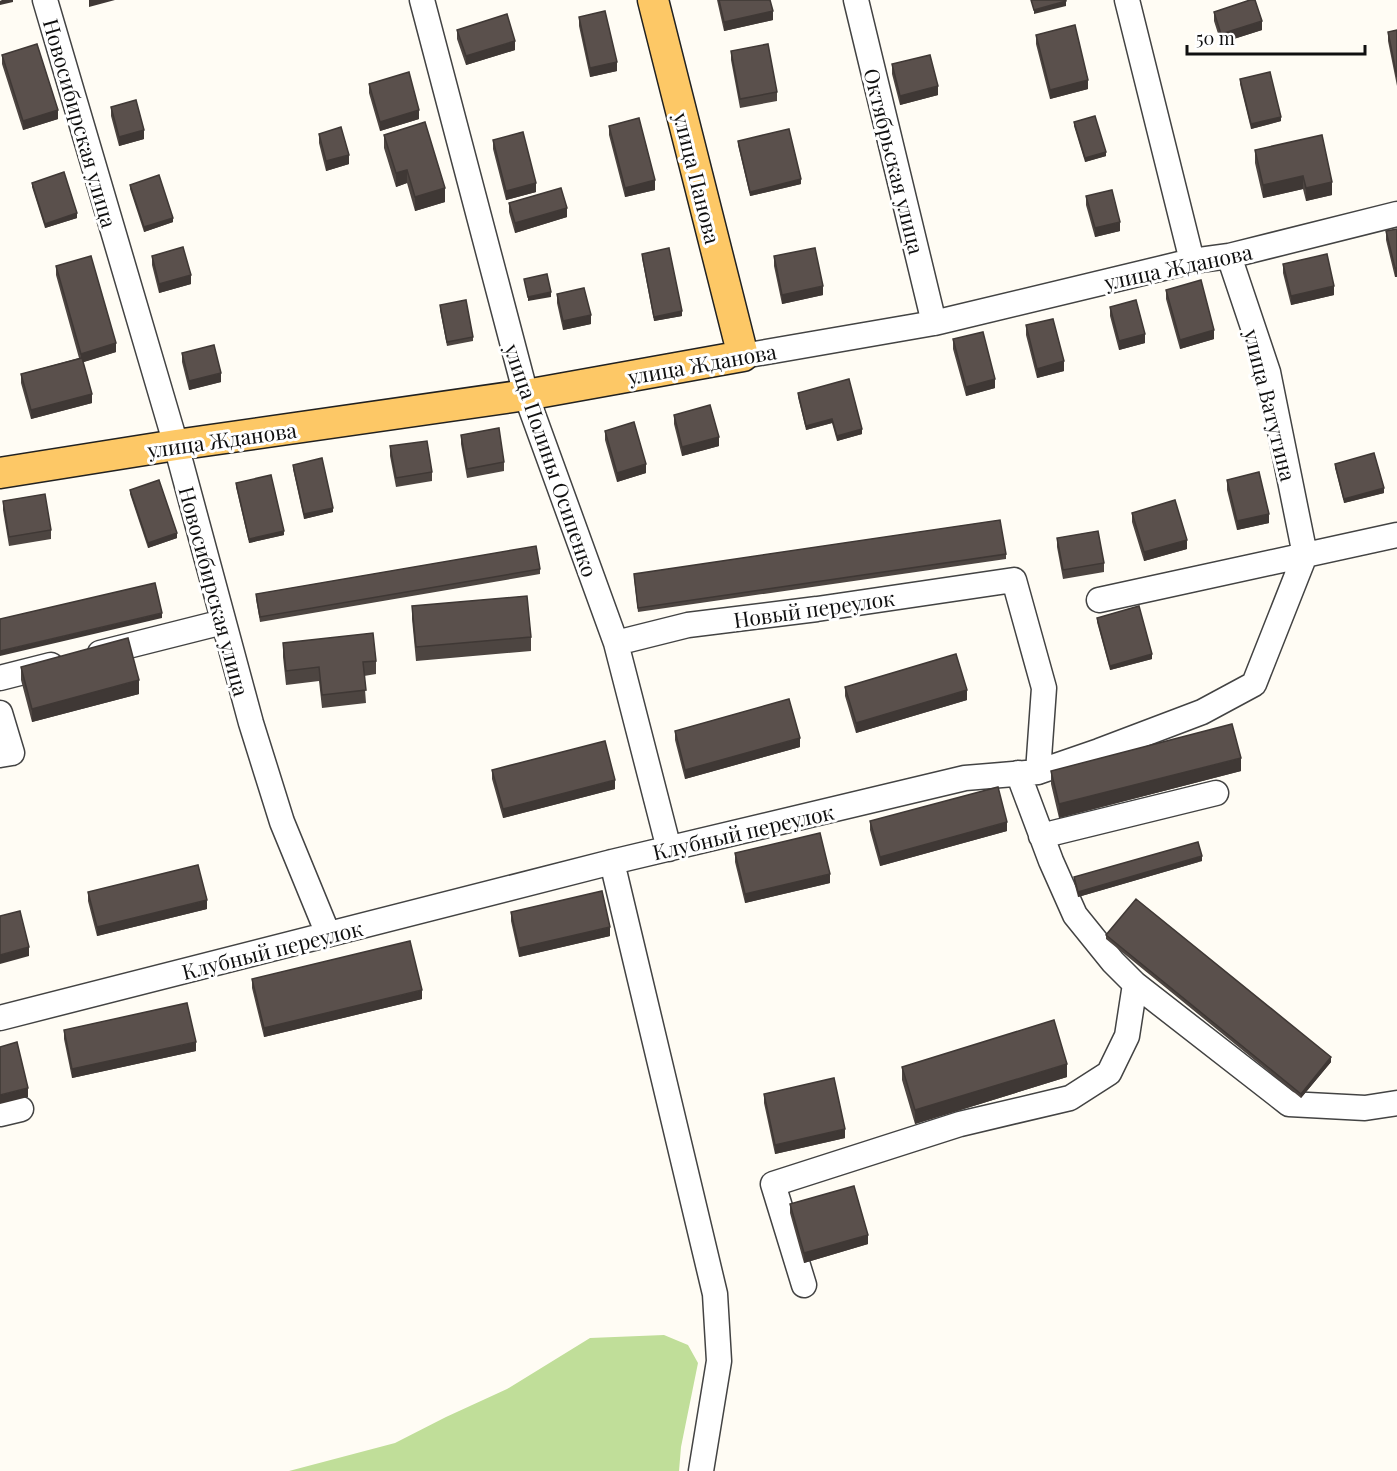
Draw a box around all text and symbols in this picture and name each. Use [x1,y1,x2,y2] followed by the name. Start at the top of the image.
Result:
[38,15,124,231] street label: Новосибирская улица
[1187,18,1366,56] scale bar
[1196,26,1235,50] text: 50 m
[858,65,932,257] street label: Октябрьская улица
[668,108,728,247] street label: улица Панова
[1101,237,1255,296] street label: улица Жданова
[1238,325,1304,484] street label: улица Ватутина
[625,336,779,390] street label: улица Жданова
[499,339,605,580] street label: улица Полины Осипенко
[145,415,299,463] street label: улица Жданова
[174,483,257,700] street label: Новосибирская улица
[732,583,896,633] street label: Новый переулок
[650,797,836,865] street label: Клубный переулок
[179,913,365,985] street label: Клубный переулок

